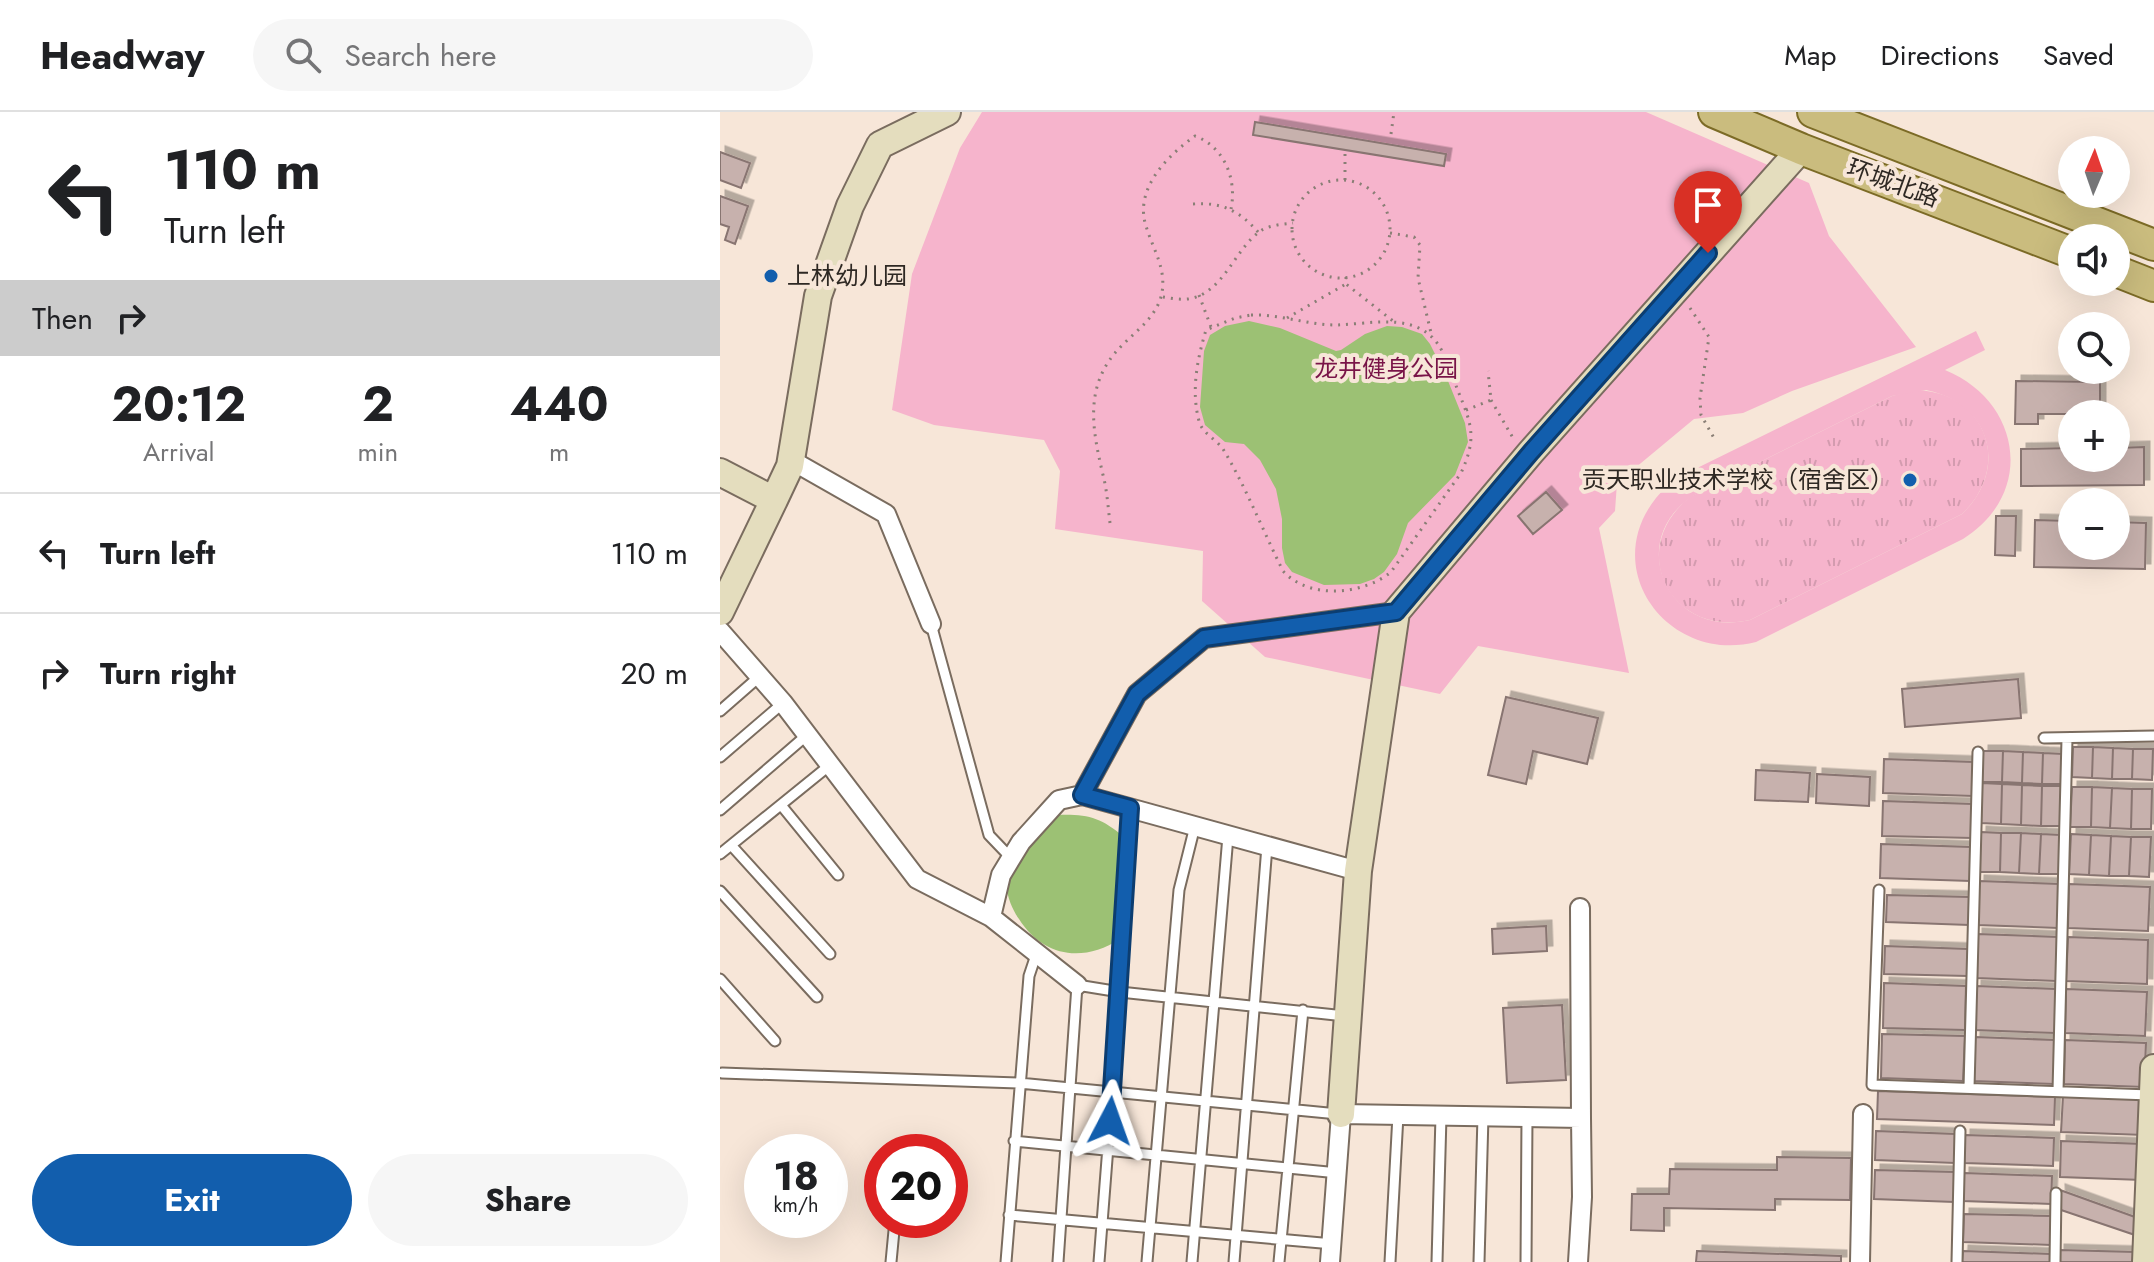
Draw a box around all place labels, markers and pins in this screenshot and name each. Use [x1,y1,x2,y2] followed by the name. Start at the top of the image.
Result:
[1674,171,1742,253] pin
[787,258,907,293] place label: 上林幼儿园
[762,267,780,285] marker: 上林幼儿园
[1582,462,1894,497] place label: 贡天职业技术学校（宿舍区）
[1901,471,1919,489] marker: 贡天职业技术学校（宿舍区）

